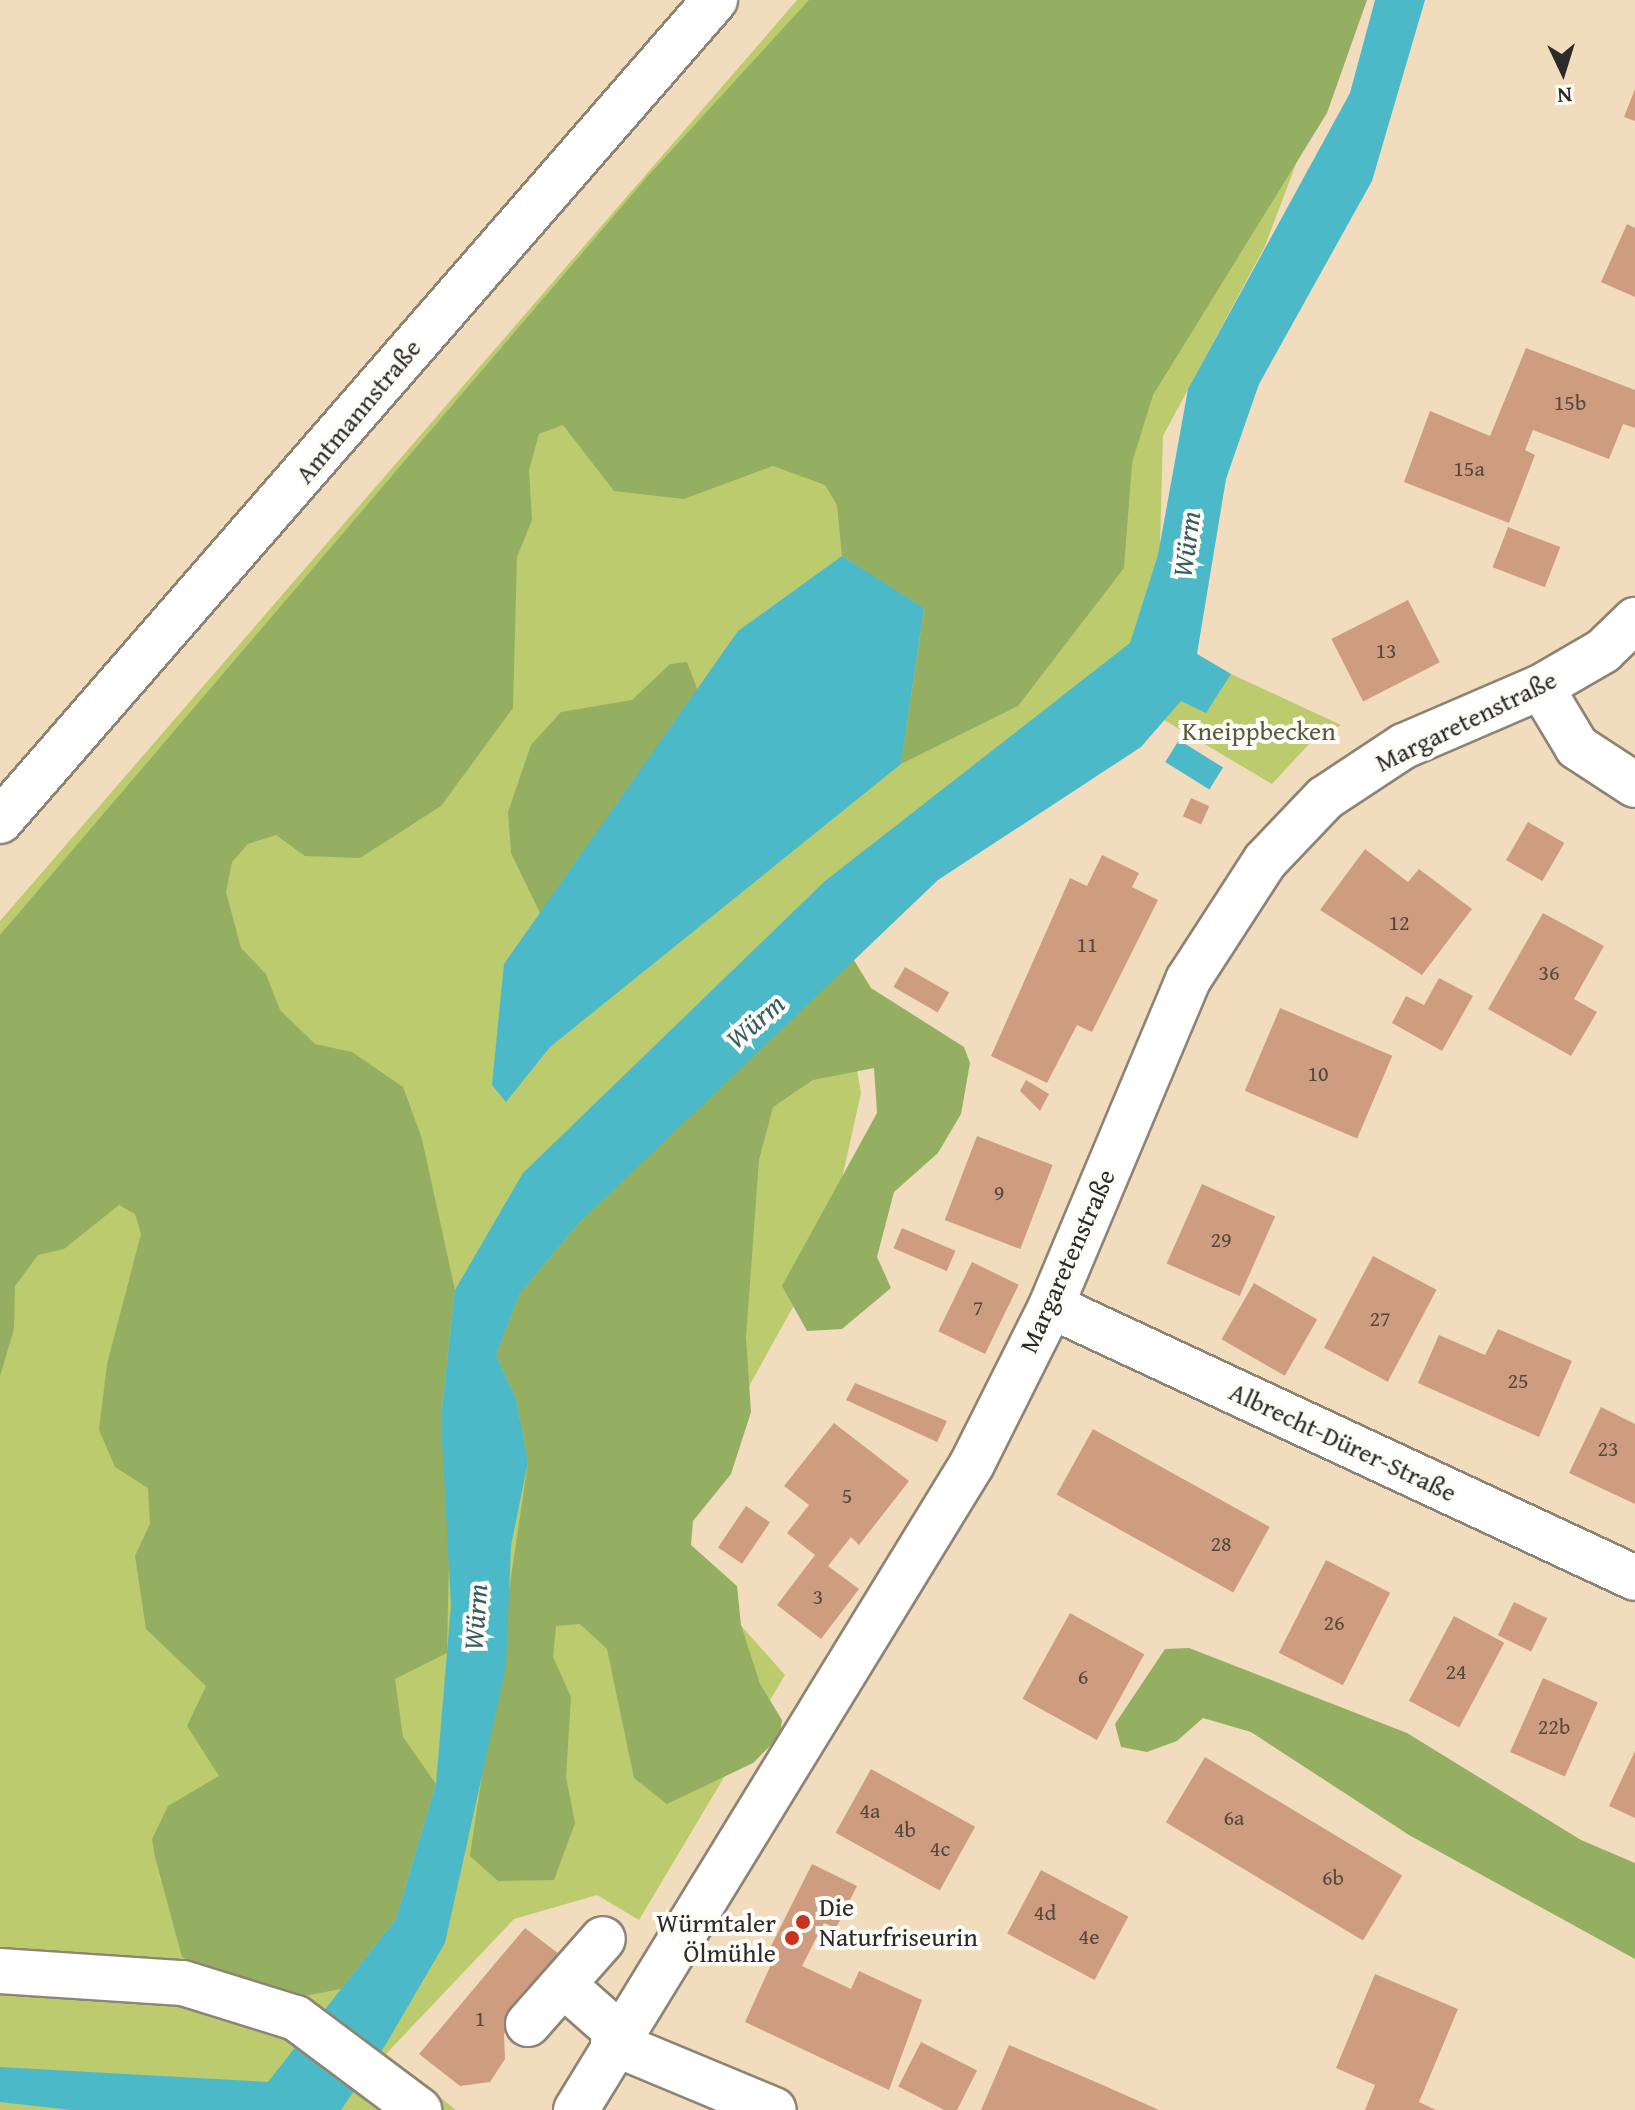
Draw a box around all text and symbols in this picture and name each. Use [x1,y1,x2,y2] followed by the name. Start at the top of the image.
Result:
[1523,32,1603,112] north arrow
[1556,79,1573,112] text: N
[289,333,427,489] street label: Amtmannstraße
[1554,390,1586,416] house number: 15b
[1453,456,1485,482] house number: 15a
[1165,509,1207,579] water label: Würm
[1375,638,1397,664] house number: 13
[1370,664,1562,778] street label: Margaretenstraße
[1182,715,1336,747] park label: Kneippbecken
[1388,910,1410,936] house number: 12
[1076,932,1098,958] house number: 11
[1538,960,1560,986] house number: 36
[719,986,791,1056] water label: Würm
[1307,1061,1329,1087] house number: 10
[1013,1164,1121,1358] street label: Margaretenstraße
[994,1180,1004,1206] house number: 9
[1210,1227,1232,1253] house number: 29
[973,1295,983,1321] house number: 7
[1369,1306,1391,1332] house number: 27
[1507,1368,1529,1394] house number: 25
[1224,1376,1462,1508] street label: Albrecht-Dürer-Straße
[1597,1436,1619,1462] house number: 23
[842,1483,852,1509] house number: 5
[1210,1531,1232,1557] house number: 28
[456,1582,494,1652] water label: Würm
[813,1584,823,1610] house number: 3
[1323,1610,1345,1636] house number: 26
[1445,1659,1467,1685] house number: 24
[1078,1664,1088,1690] house number: 6
[1538,1714,1570,1740] house number: 22b
[860,1798,880,1824] house number: 4a
[1224,1805,1244,1831] house number: 6a
[894,1817,916,1843] house number: 4b
[930,1836,950,1862] house number: 4c
[1322,1865,1344,1891] house number: 6b
[819,1891,978,1952] place label: Die Naturfriseurin
[1034,1900,1056,1926] house number: 4d
[656,1907,776,1968] place label: Würmtaler Ölmühle
[794,1913,812,1931] marker: Die Naturfriseurin
[1079,1924,1099,1950] house number: 4e
[783,1929,801,1947] marker: Würmtaler Ölmühle
[475,2006,485,2032] house number: 1

